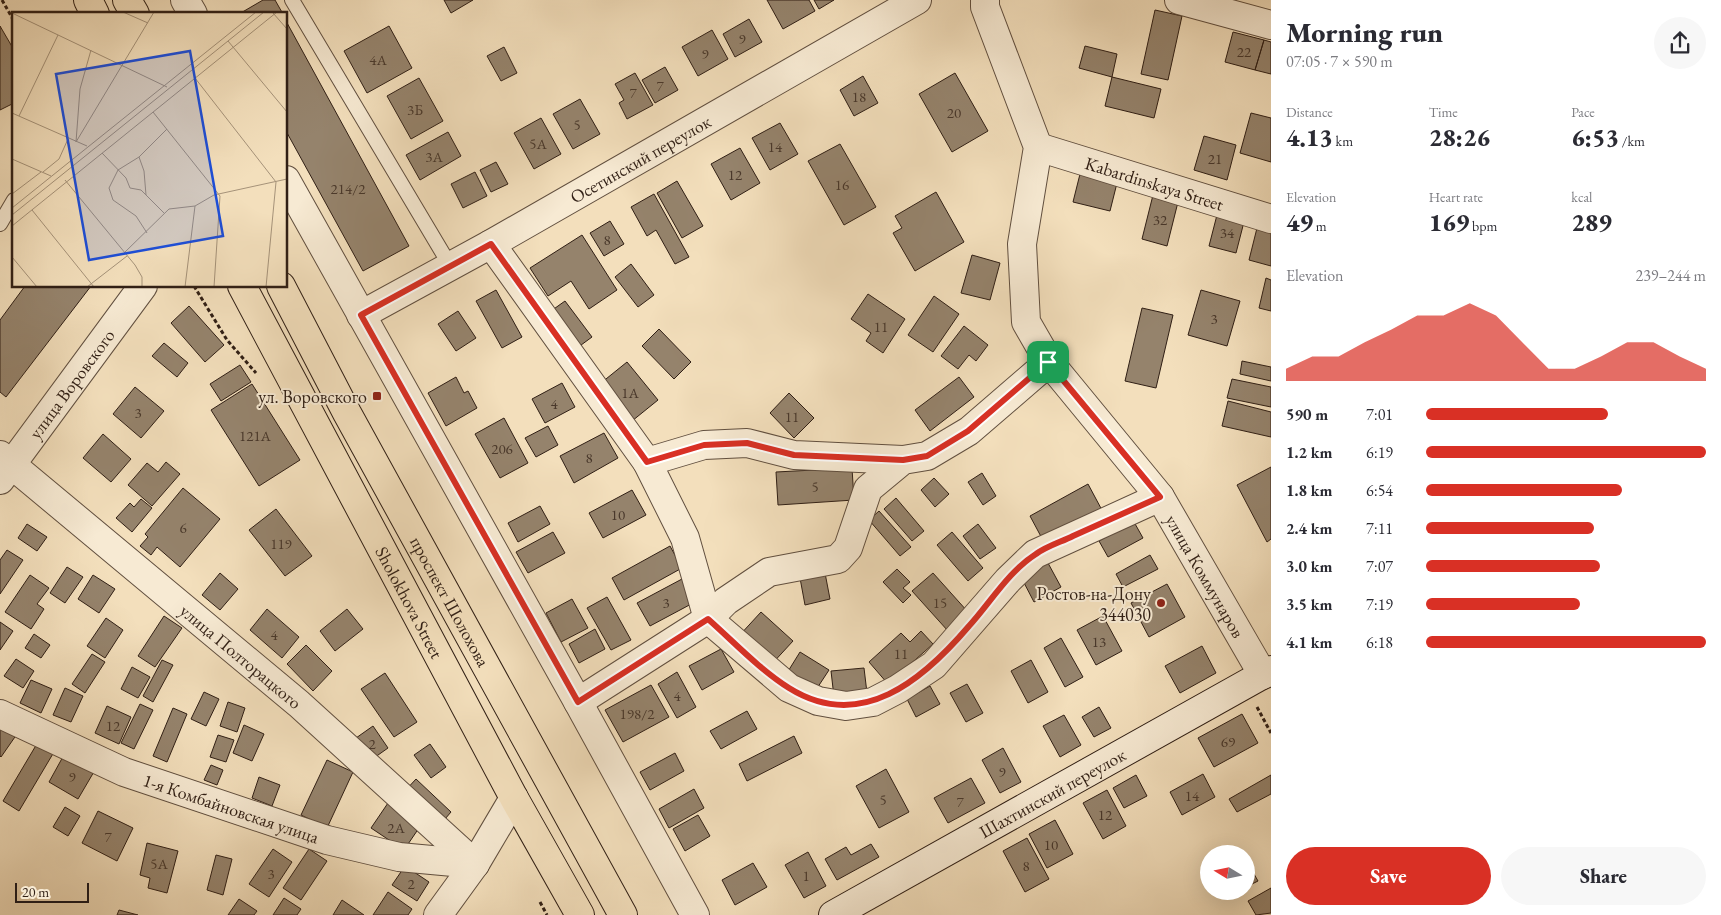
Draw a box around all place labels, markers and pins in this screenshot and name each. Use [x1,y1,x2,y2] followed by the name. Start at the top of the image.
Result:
[1027,341,1069,383] pin
[258,385,367,408] place label: ул. Воровского
[371,390,383,402] marker: ул. Воровского
[1037,582,1151,626] place label: Ростов-на-Дону 344030
[1155,597,1167,609] marker: Ростов-на-Дону 344030

